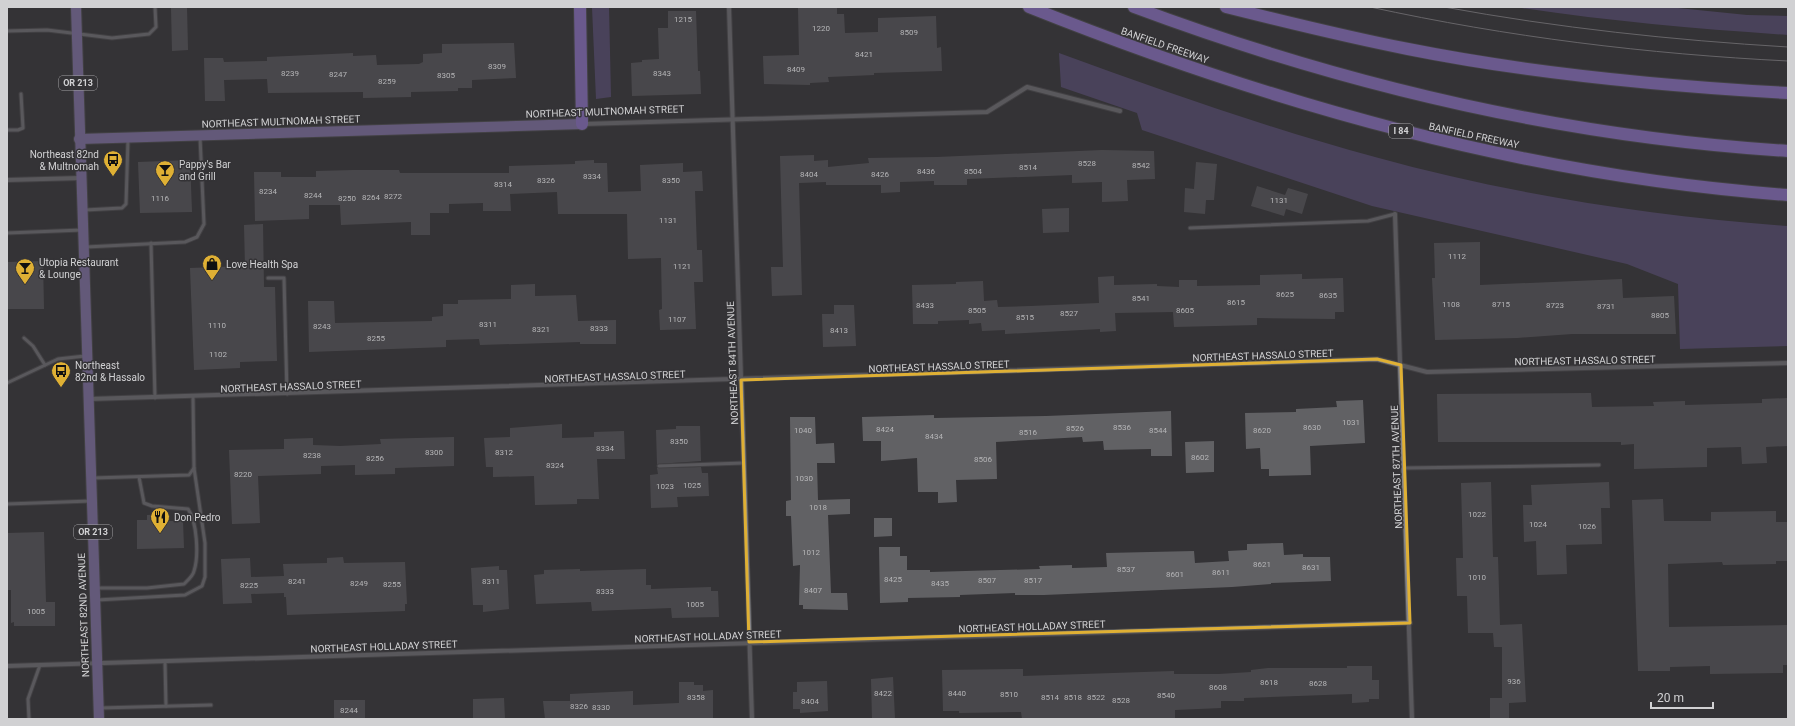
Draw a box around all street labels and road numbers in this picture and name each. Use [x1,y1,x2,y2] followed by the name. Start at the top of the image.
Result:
[1120,25,1210,66] street label: BANFIELD FREEWAY
[59,76,97,90] road number: OR 213
[525,103,685,120] street label: NORTHEAST MULTNOMAH STREET
[201,113,361,130] street label: NORTHEAST MULTNOMAH STREET
[1428,121,1520,150] street label: BANFIELD FREEWAY
[1389,124,1413,138] road number: I 84
[725,301,740,425] street label: NORTHEAST 84TH AVENUE
[1192,348,1334,363] street label: NORTHEAST HASSALO STREET
[1514,354,1656,367] street label: NORTHEAST HASSALO STREET
[868,359,1010,374] street label: NORTHEAST HASSALO STREET
[544,369,686,384] street label: NORTHEAST HASSALO STREET
[220,379,362,394] street label: NORTHEAST HASSALO STREET
[1389,405,1404,529] street label: NORTHEAST 87TH AVENUE
[74,525,112,539] road number: OR 213
[76,552,91,677] street label: NORTHEAST 82ND AVENUE
[958,618,1106,635] street label: NORTHEAST HOLLADAY STREET
[634,628,782,645] street label: NORTHEAST HOLLADAY STREET
[310,638,458,655] street label: NORTHEAST HOLLADAY STREET

